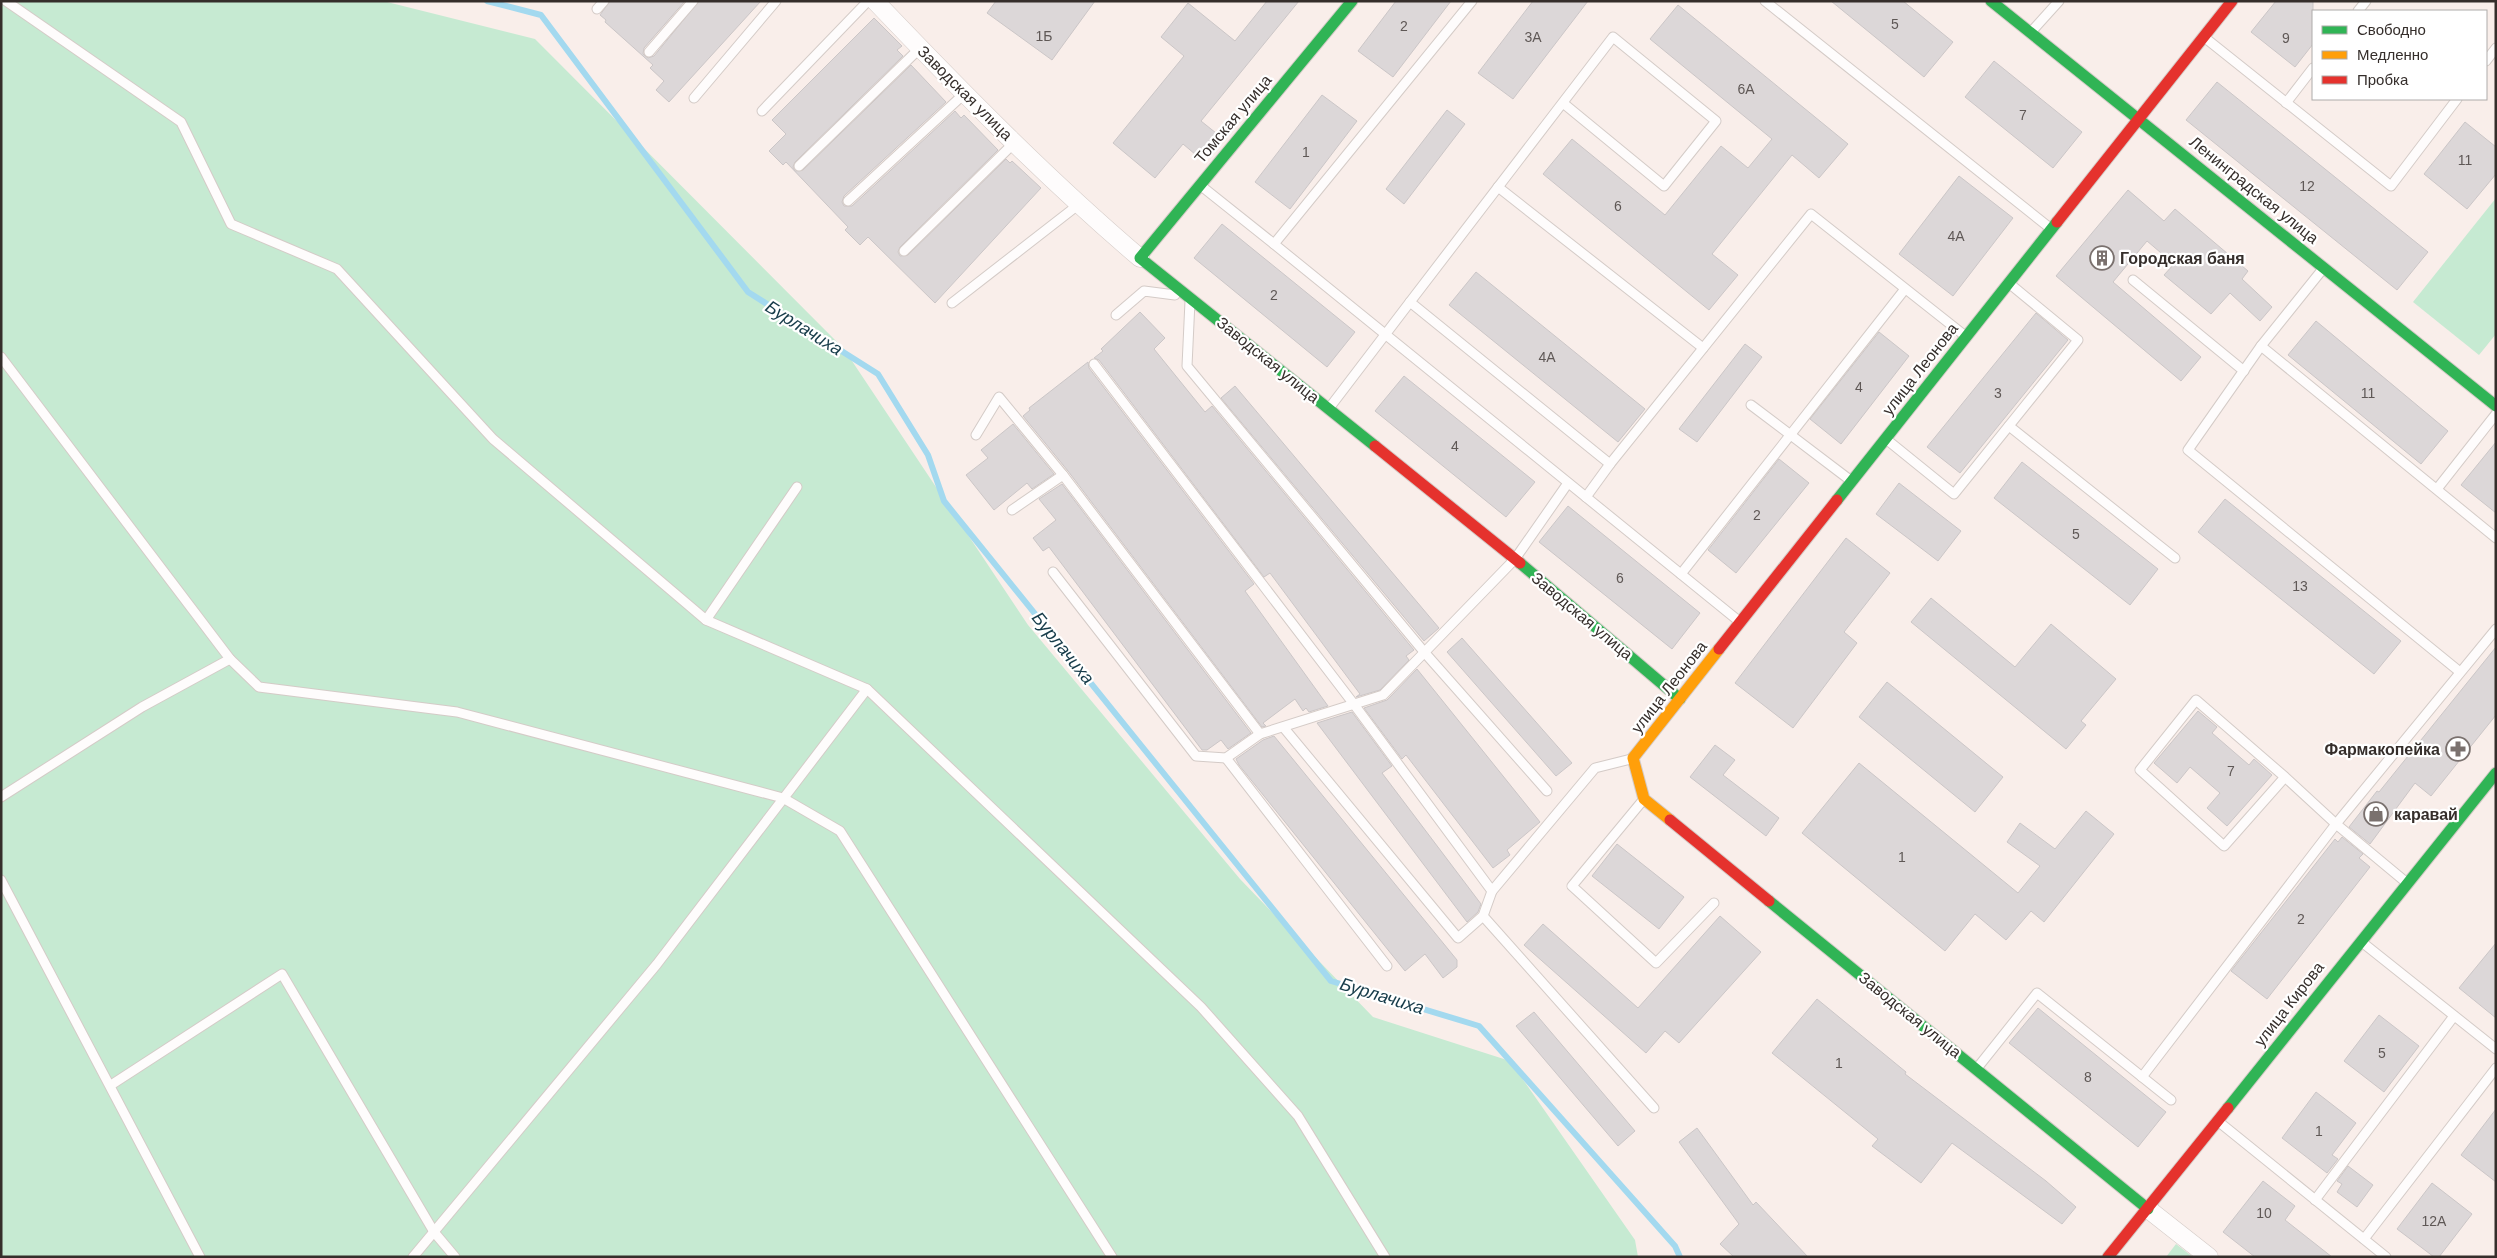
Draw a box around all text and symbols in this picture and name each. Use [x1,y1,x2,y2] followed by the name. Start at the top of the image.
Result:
[2312,10,2487,100] legend
[1891,16,1899,32] house number: 5
[1400,18,1408,34] house number: 2
[2357,21,2426,38] text: Свободно
[1036,28,1052,44] house number: 1Б
[1524,29,1542,45] house number: 3А
[2282,30,2290,46] house number: 9
[914,42,1016,144] street label: Заводская улица
[2357,46,2428,63] text: Медленно
[1191,71,1275,167] street label: Томская улица
[2357,71,2409,88] text: Пробка
[1737,81,1755,97] house number: 6А
[2019,107,2027,123] house number: 7
[2186,133,2322,247] street label: Ленинградская улица
[1302,144,1310,160] house number: 1
[2458,152,2472,168] house number: 11
[2299,178,2315,194] house number: 12
[1614,198,1622,214] house number: 6
[1947,228,1965,244] house number: 4А
[2089,245,2115,271] building icon: Городская баня
[2120,250,2245,267] place label: Городская баня
[1270,287,1278,303] house number: 2
[762,296,846,360] water label: Бурлачиха
[1214,314,1322,406] street label: Заводская улица
[1879,320,1961,418] street label: улица Леонова
[1538,349,1556,365] house number: 4А
[1855,379,1863,395] house number: 4
[1994,385,2002,401] house number: 3
[2361,385,2375,401] house number: 11
[1451,438,1459,454] house number: 4
[1753,507,1761,523] house number: 2
[2072,526,2080,542] house number: 5
[1528,569,1636,663] street label: Заводская улица
[1616,570,1624,586] house number: 6
[2292,578,2308,594] house number: 13
[1028,608,1098,688] water label: Бурлачиха
[1628,638,1710,736] street label: улица Леонова
[2445,736,2471,762] pharmacy icon: Фармакопейка
[2324,741,2440,758] place label: Фармакопейка
[2227,763,2235,779] house number: 7
[2363,801,2389,827] shop icon: каравай
[2394,806,2458,823] place label: каравай
[1898,849,1906,865] house number: 1
[2297,911,2305,927] house number: 2
[2251,959,2327,1049] street label: улица Кирова
[1856,969,1964,1061] street label: Заводская улица
[1337,974,1427,1018] water label: Бурлачиха
[2378,1045,2386,1061] house number: 5
[1835,1055,1843,1071] house number: 1
[2084,1069,2092,1085] house number: 8
[2315,1123,2323,1139] house number: 1
[2256,1205,2272,1221] house number: 10
[2422,1213,2447,1229] house number: 12А

